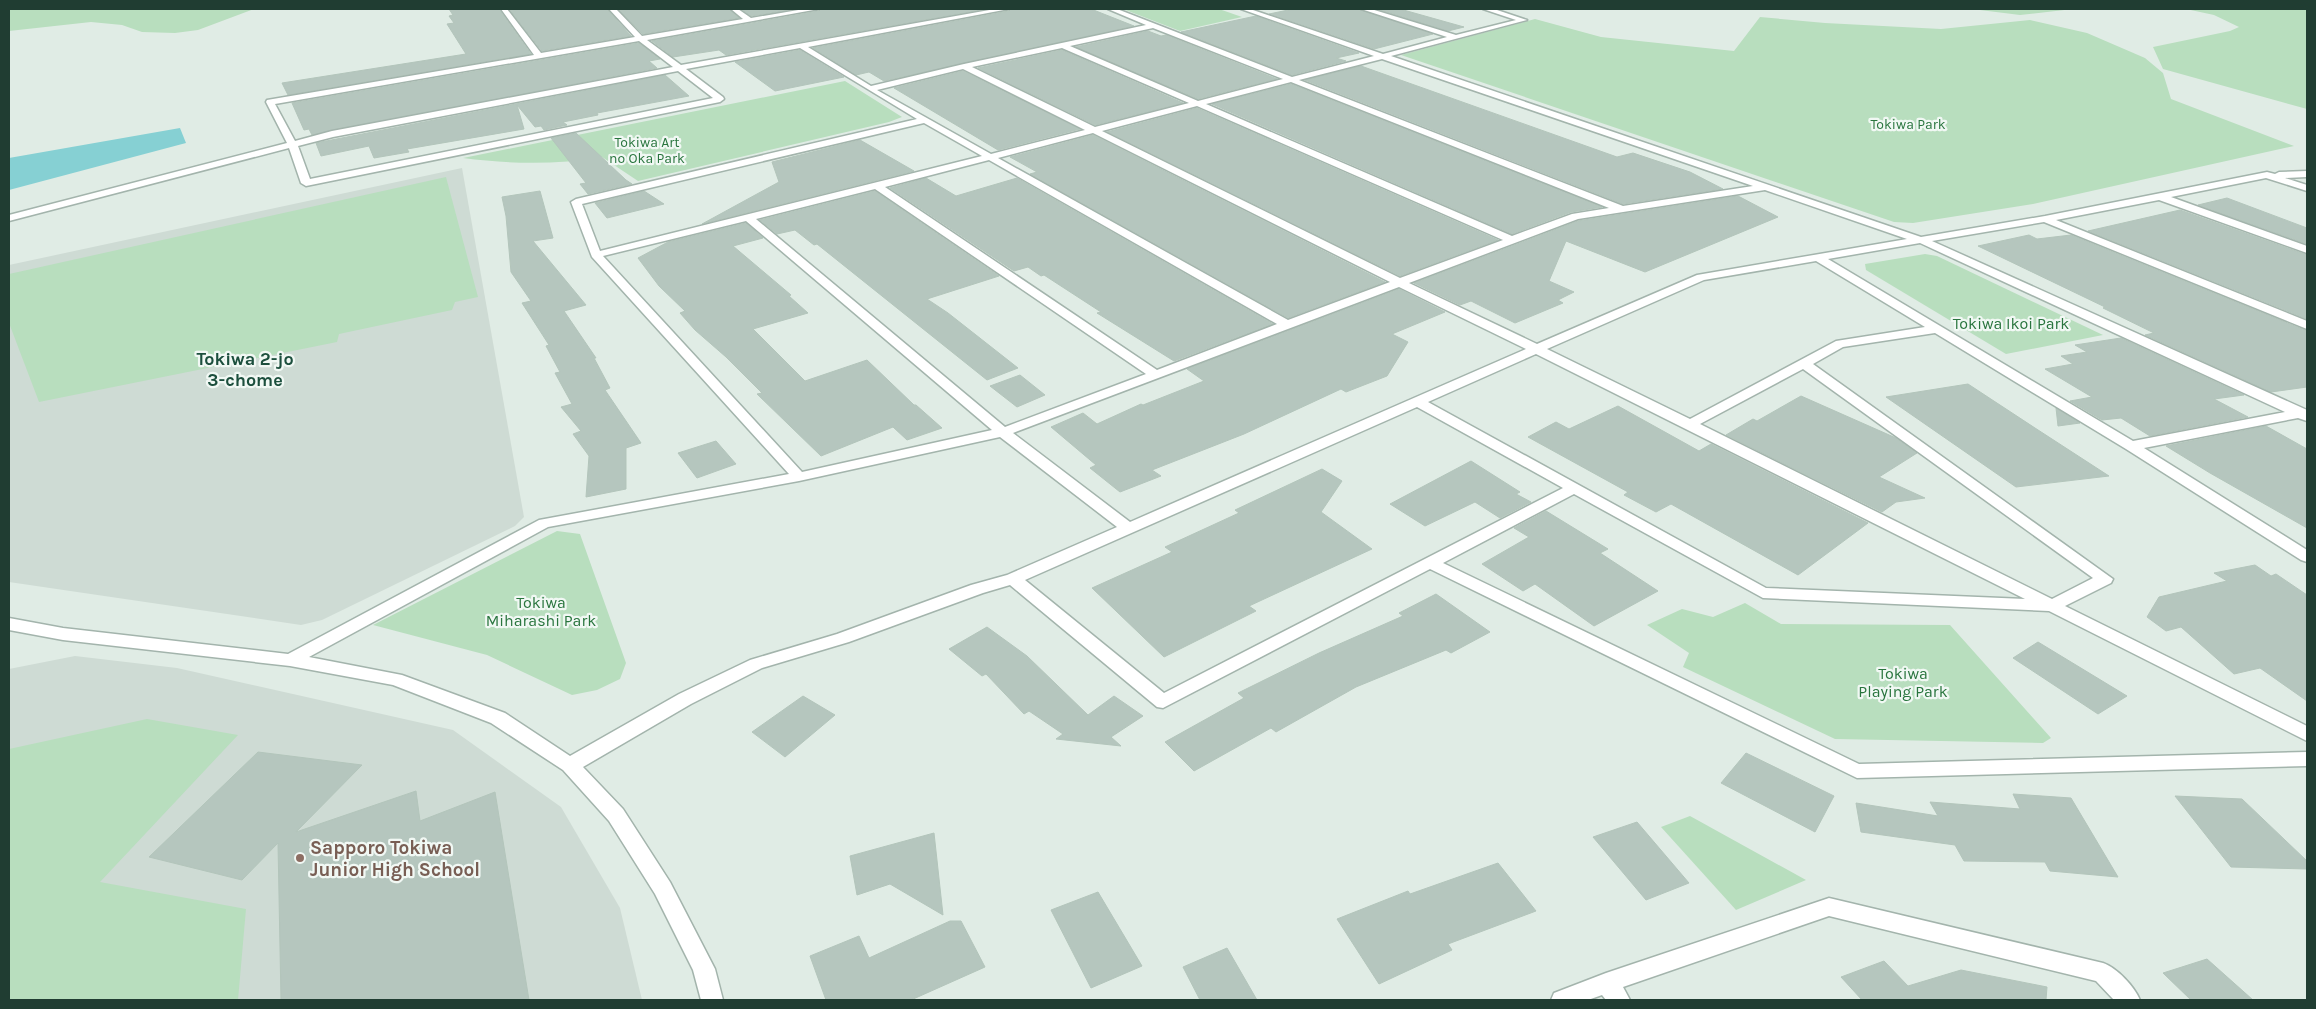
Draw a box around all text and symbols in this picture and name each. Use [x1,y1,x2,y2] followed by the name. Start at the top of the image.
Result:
[1870,116,1946,133] park label: Tokiwa Park
[609,134,685,167] park label: Tokiwa Art no Oka Park
[1953,314,2069,333] park label: Tokiwa Ikoi Park
[196,348,294,391] district label: Tokiwa 2-jo 3-chome
[486,593,596,630] park label: Tokiwa Miharashi Park
[1858,664,1948,701] park label: Tokiwa Playing Park
[310,837,480,881] place label: Sapporo Tokiwa Junior High School
[294,852,306,864] marker: Sapporo Tokiwa Junior High School

